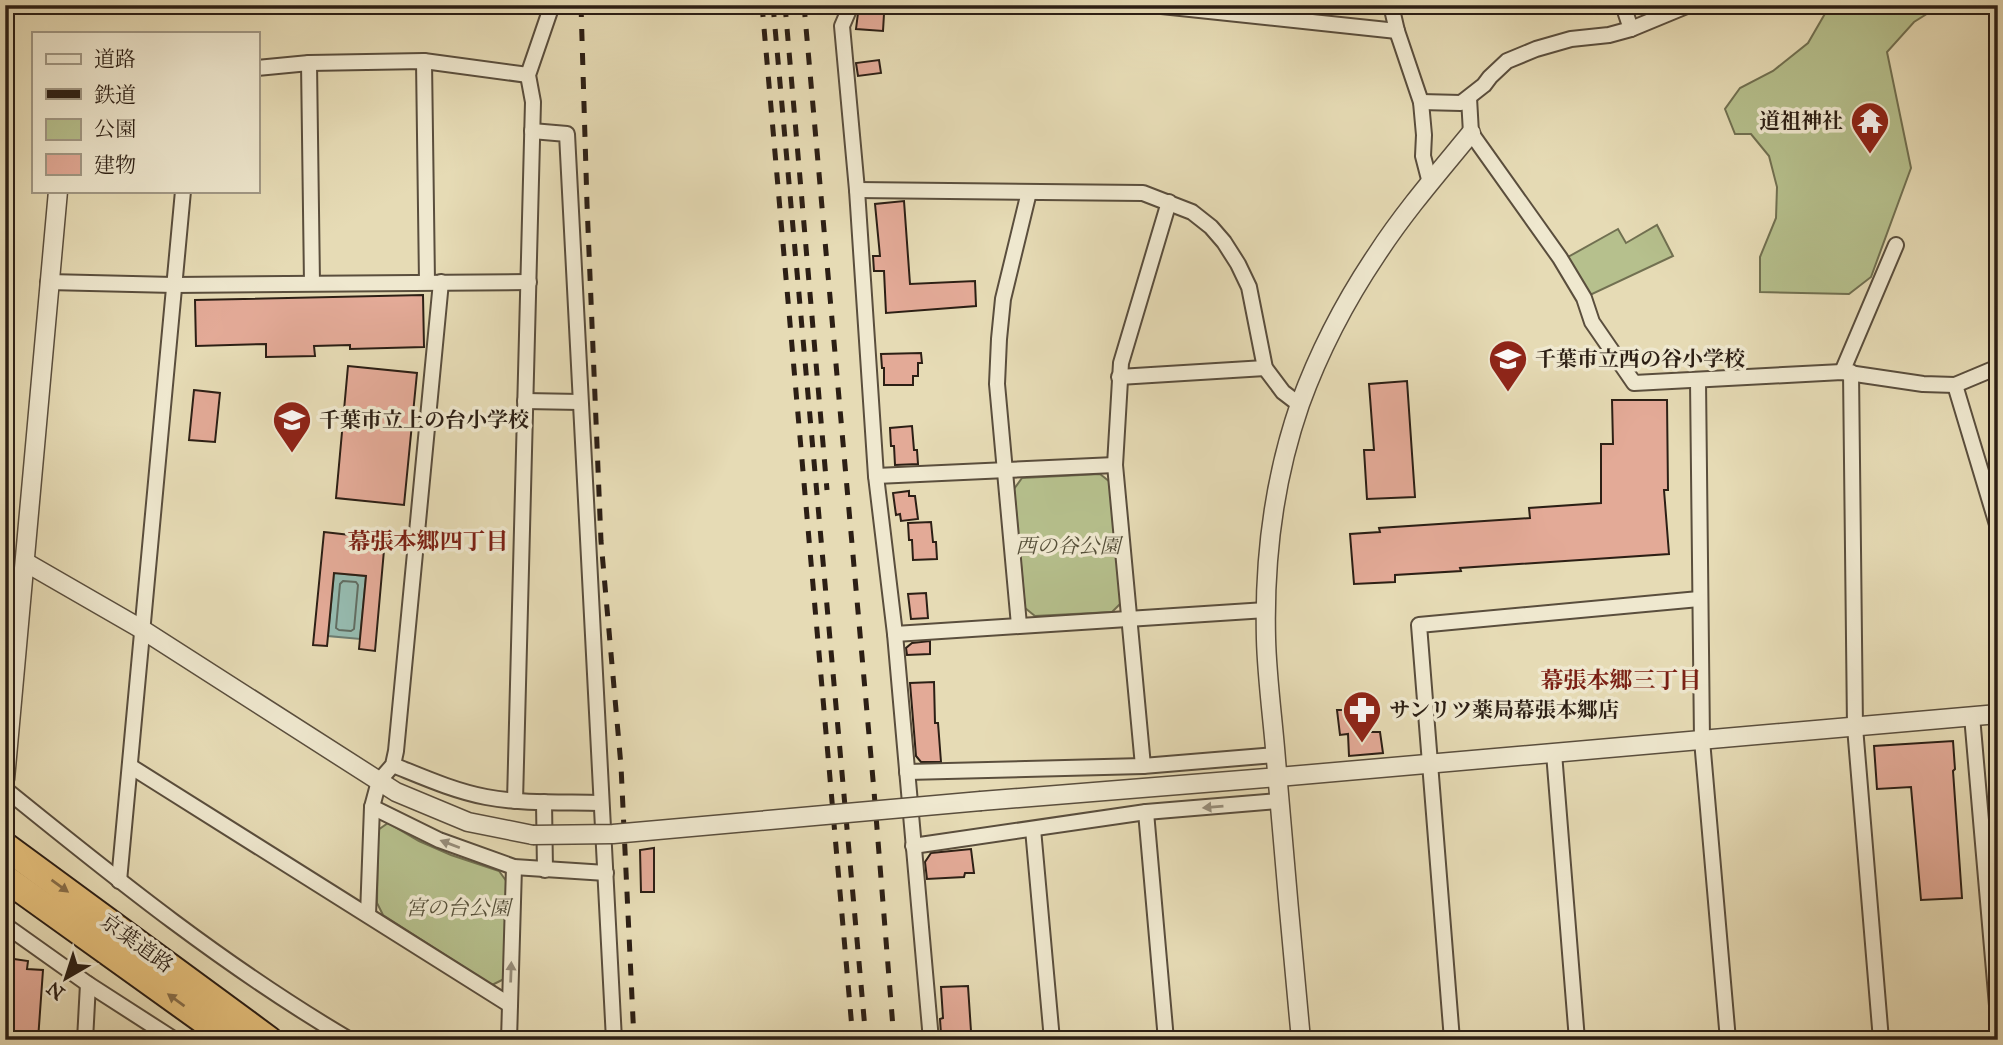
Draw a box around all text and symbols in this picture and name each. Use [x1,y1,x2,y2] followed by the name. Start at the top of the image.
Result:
[32,32,259,192] legend
[94,46,136,72] text: 道路
[94,82,136,108] text: 鉄道
[1849,100,1891,155] temple icon: 道祖神社
[1759,108,1843,134] place label: 道祖神社
[94,116,136,142] text: 公園
[94,152,136,178] text: 建物
[1487,338,1529,393] school or university icon: 千葉市立西の谷小学校
[1535,346,1745,372] place label: 千葉市立西の谷小学校
[271,399,313,454] school or university icon: 千葉市立上の台小学校
[319,407,529,433] place label: 千葉市立上の台小学校
[348,527,509,555] district label: 幕張本郷四丁目
[1016,533,1123,559] park label: 西の谷公園
[1541,666,1702,694] district label: 幕張本郷三丁目
[1341,689,1383,744] pharmacy icon: サンリツ薬局幕張本郷店
[1389,697,1619,723] place label: サンリツ薬局幕張本郷店
[1201,802,1223,813] one-way arrow
[440,839,461,850] one-way arrow
[51,879,69,893] one-way arrow
[406,895,513,921] park label: 宮の台公園
[95,908,179,978] street label: 京葉道路
[32,944,102,1014] north arrow
[506,960,517,982] one-way arrow
[42,977,69,1005] text: N
[166,993,185,1007] one-way arrow

